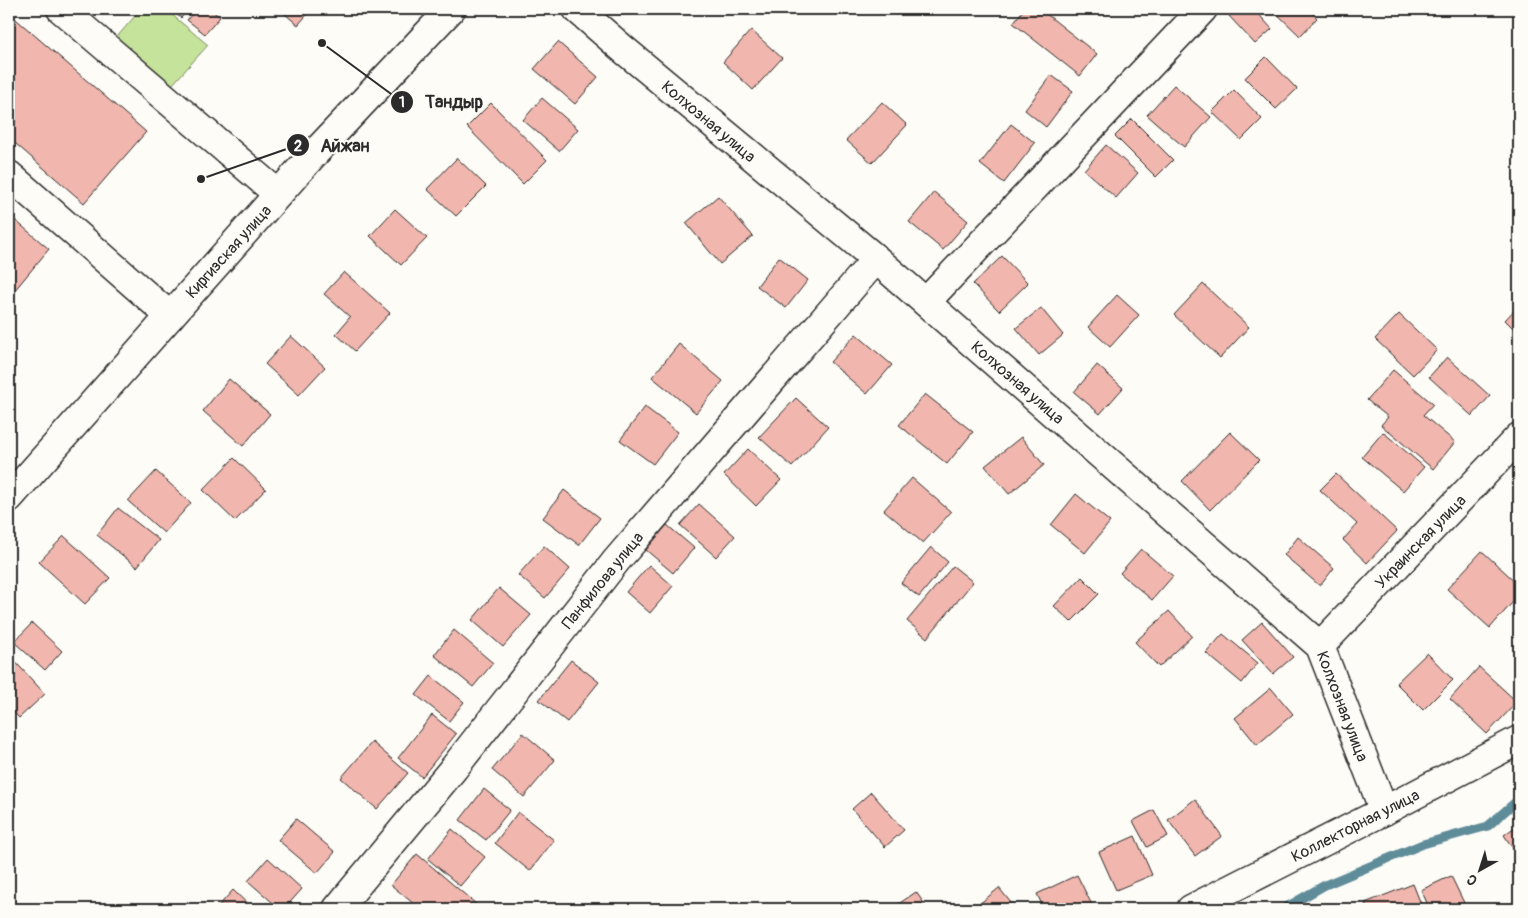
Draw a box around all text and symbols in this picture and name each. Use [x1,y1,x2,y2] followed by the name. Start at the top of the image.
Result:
[657,77,760,167] street label: Колхозная улица
[390,85,493,118] callout: Тандыр
[424,91,484,114] text: Тандыр
[399,93,405,112] text: 1
[285,129,379,162] callout: Айжан
[320,135,370,158] text: Айжан
[294,137,302,156] text: 2
[182,201,276,303] street label: Киргизская улица
[967,337,1068,429] street label: Колхозная улица
[1371,491,1470,593] street label: Украинская улица
[558,528,648,633] street label: Панфилова улица
[1312,648,1372,764] street label: Колхозная улица
[1288,785,1423,867] street label: Коллекторная улица
[1456,846,1506,896] north arrow
[1463,870,1481,889] text: С

